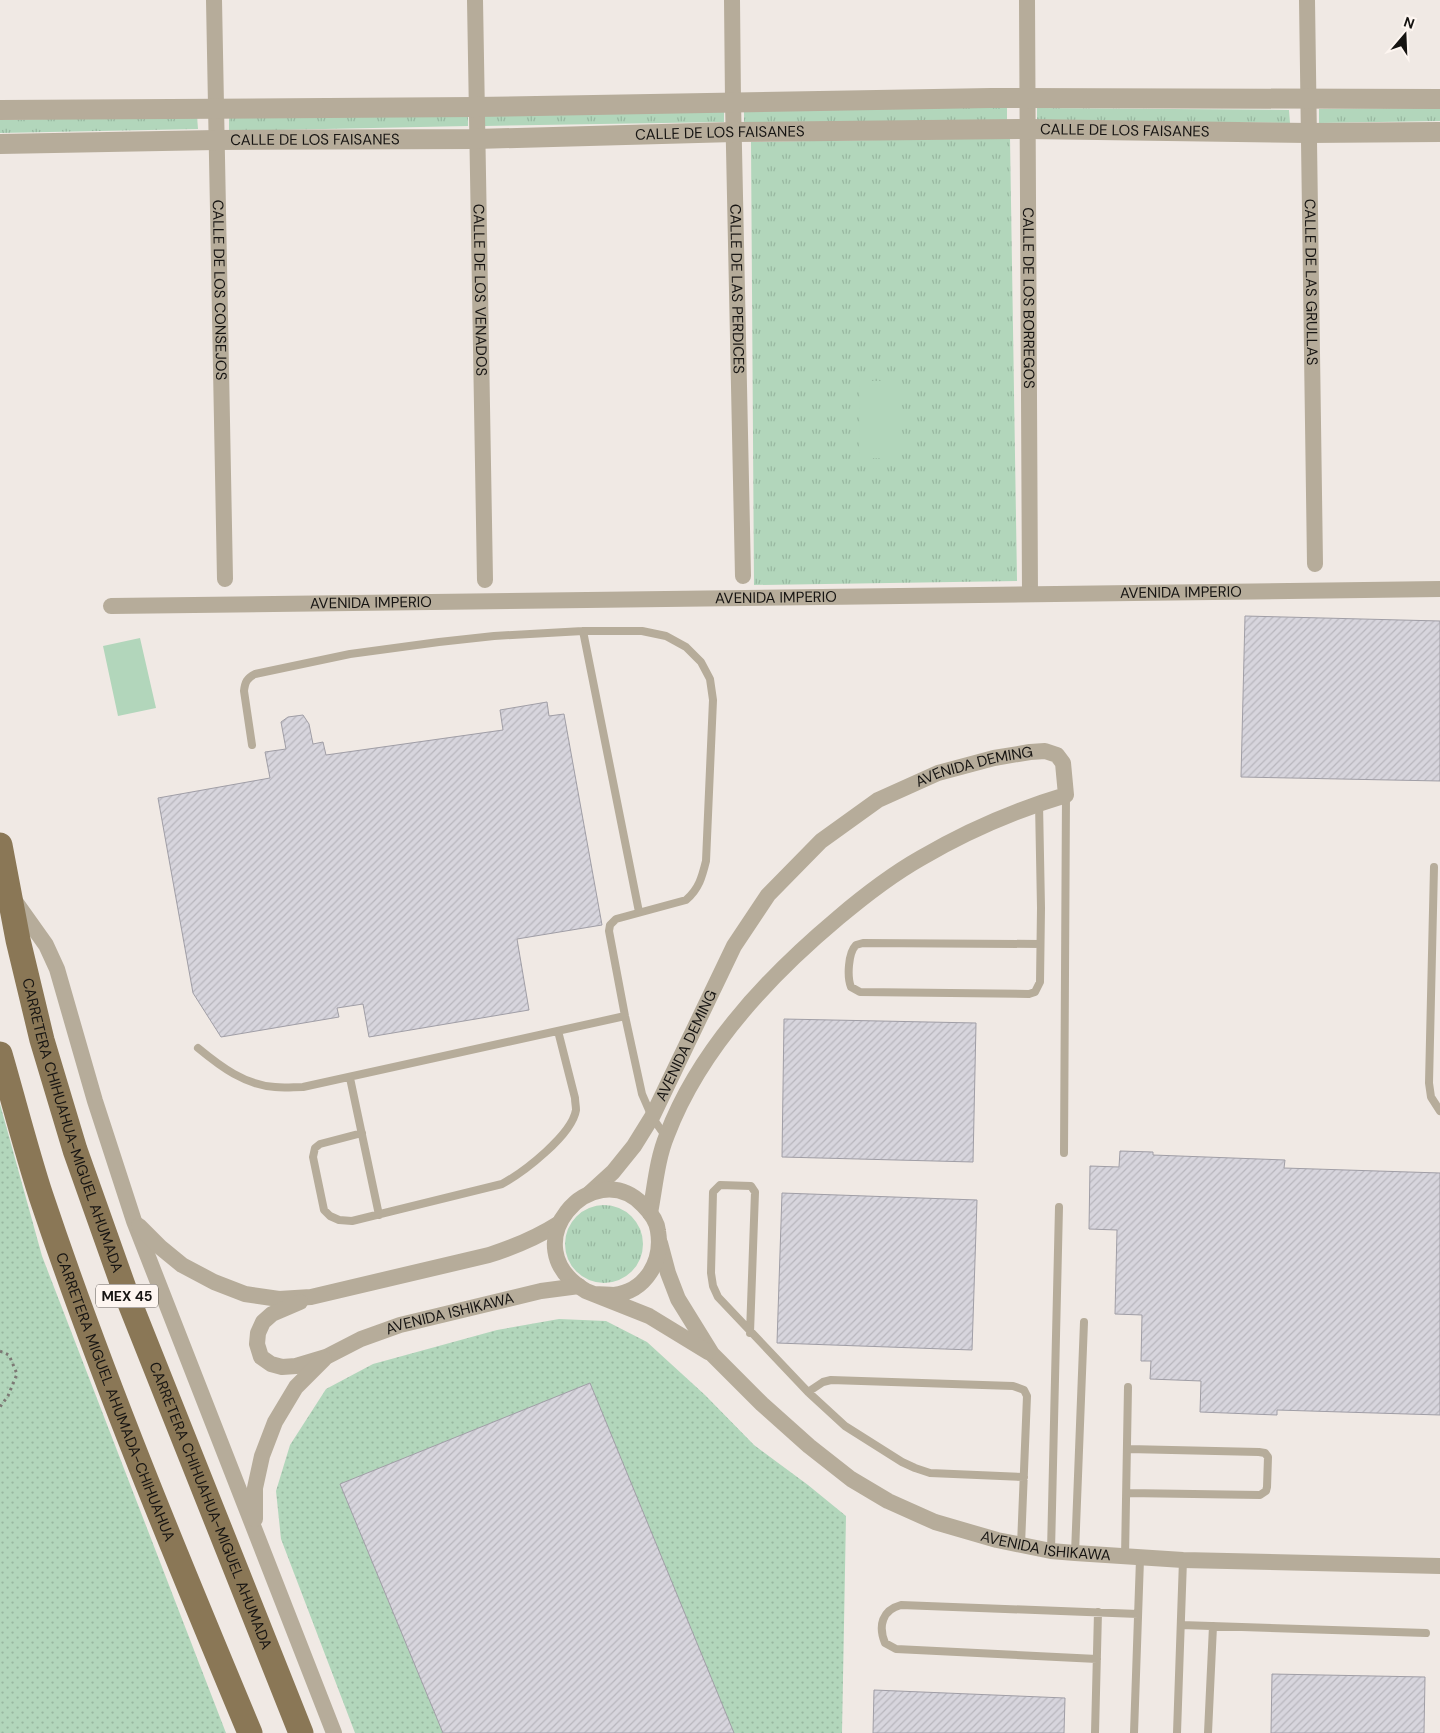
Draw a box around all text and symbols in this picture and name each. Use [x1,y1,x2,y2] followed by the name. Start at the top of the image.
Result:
[1380,10,1430,60] north arrow
[1401,13,1417,33] text: N
[1040,119,1210,142] street label: CALLE DE LOS FAISANES
[635,121,805,145] street label: CALLE DE LOS FAISANES
[230,129,400,150] street label: CALLE DE LOS FAISANES
[1300,198,1322,366] street label: CALLE DE LAS GRULLAS
[208,199,231,381] street label: CALLE DE LOS CONSEJOS
[469,204,491,377] street label: CALLE DE LOS VENADOS
[725,204,749,374] street label: CALLE DE LAS PERDICES
[1018,207,1039,389] street label: CALLE DE LOS BORREGOS
[1120,582,1242,603] street label: AVENIDA IMPERIO
[715,587,837,608] street label: AVENIDA IMPERIO
[310,592,432,613] street label: AVENIDA IMPERIO
[912,742,1034,792] street label: AVENIDA DEMING
[17,976,128,1275] street label: CARRETERA CHIHUAHUA-MIGUEL AHUMADA
[651,987,722,1104] street label: AVENIDA DEMING
[51,1250,180,1544] street label: CARRETERA MIGUEL AHUMADA-CHIHUAHUA
[96,1284,158,1308] road number: MEX 45
[383,1288,516,1339] street label: AVENIDA ISHIKAWA
[144,1359,277,1652] street label: CARRETERA CHIHUAHUA-MIGUEL AHUMADA
[978,1526,1111,1565] street label: AVENIDA ISHIKAWA

